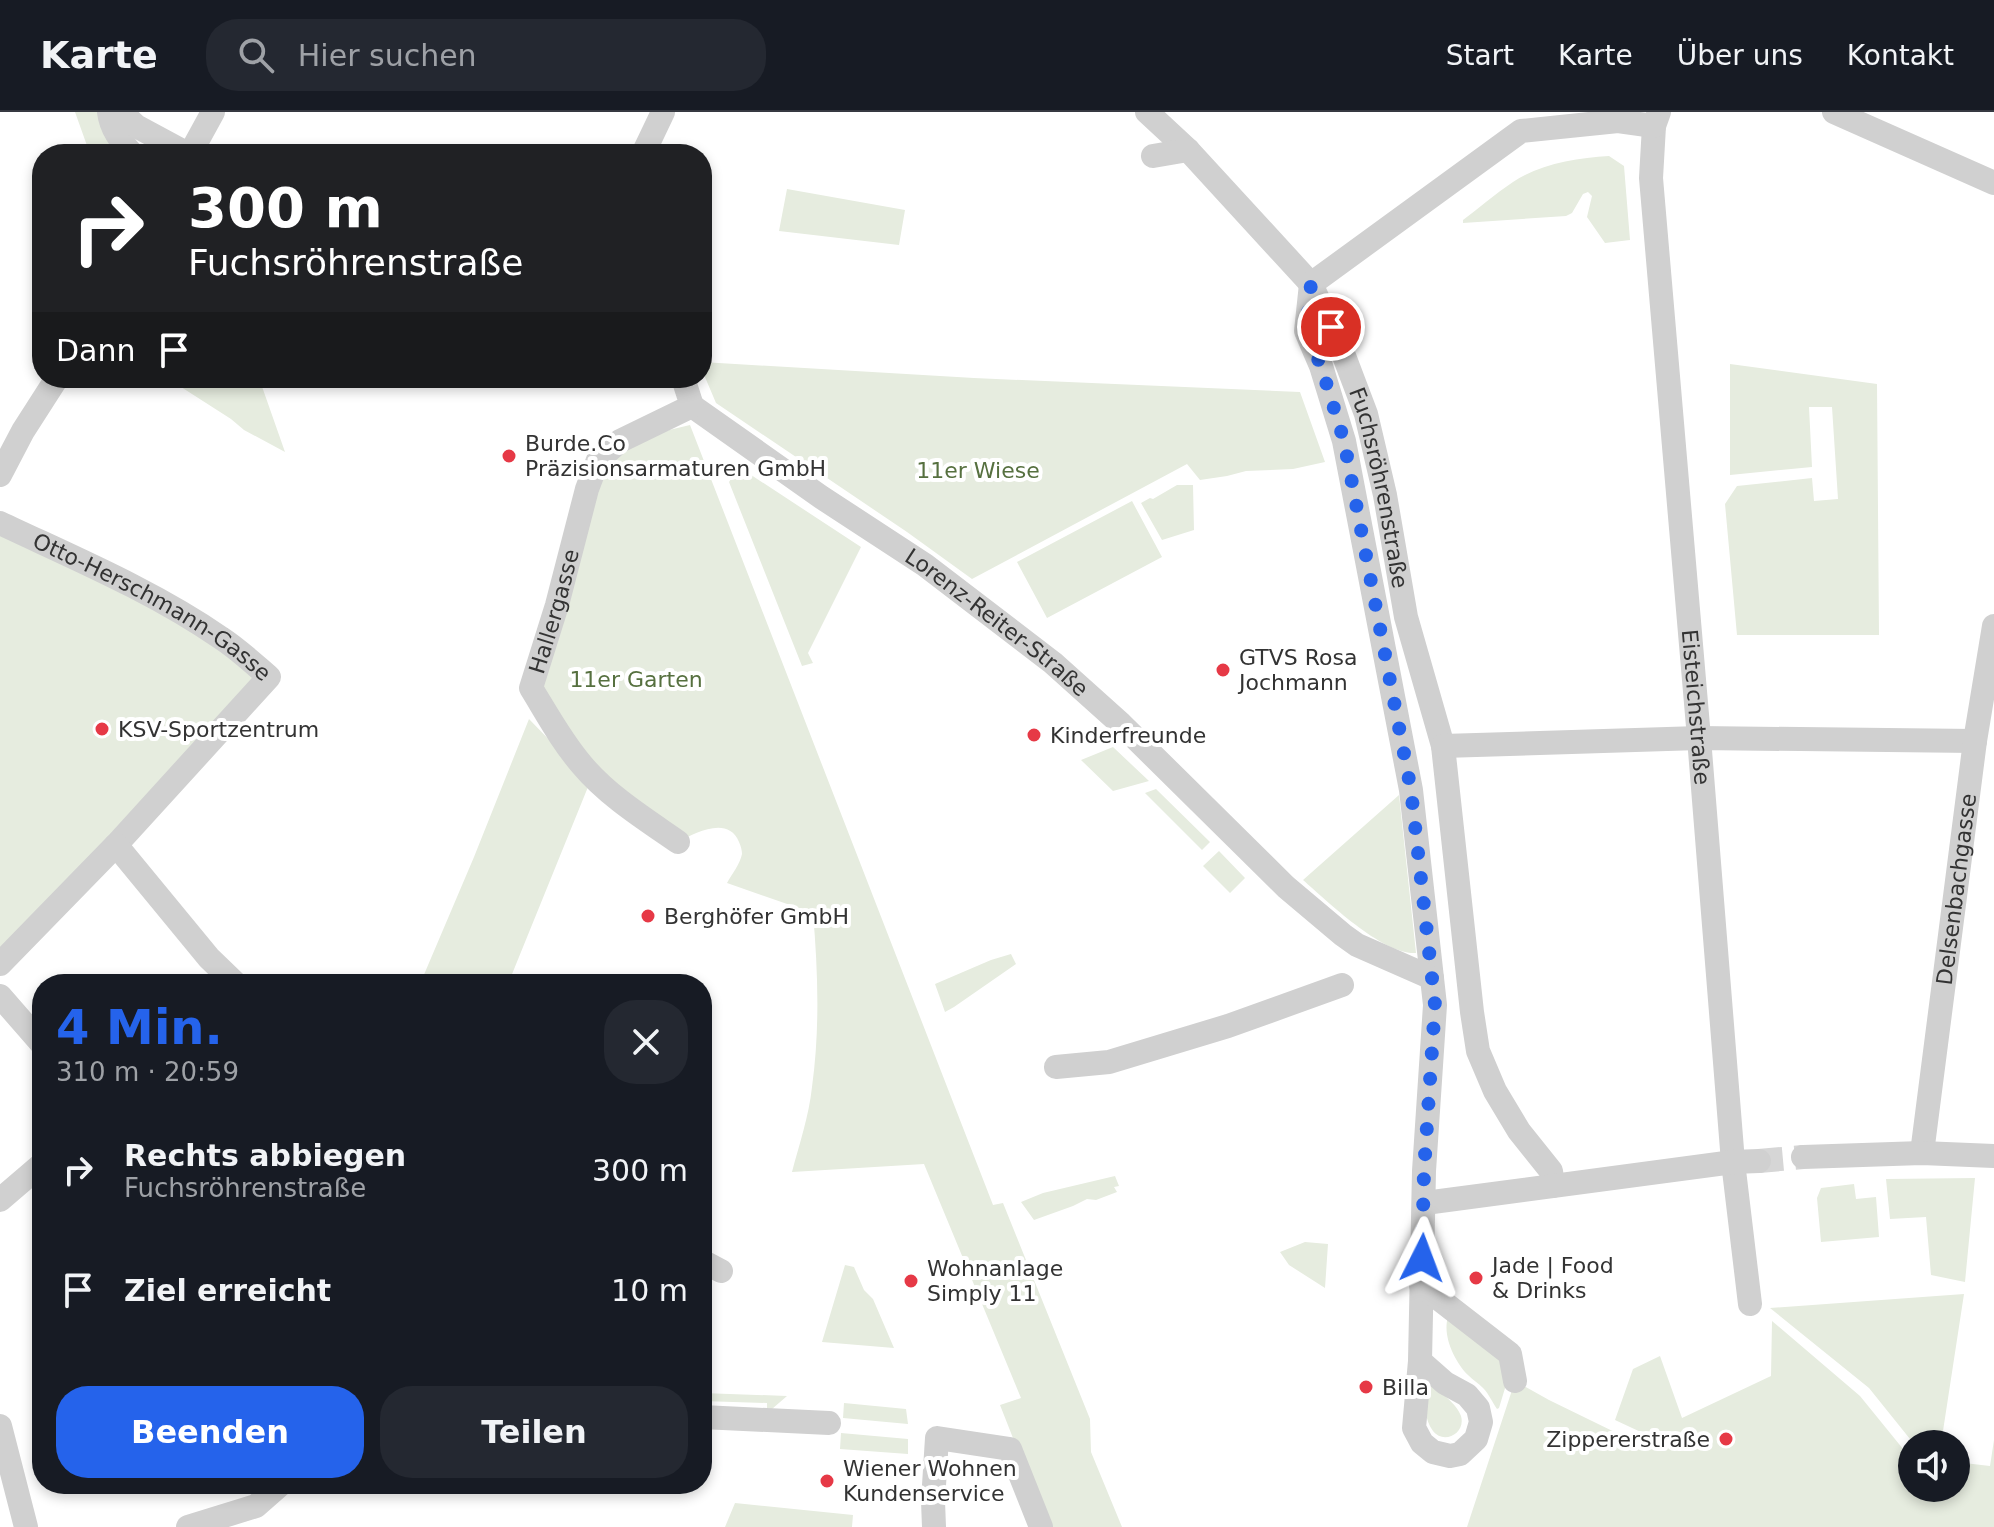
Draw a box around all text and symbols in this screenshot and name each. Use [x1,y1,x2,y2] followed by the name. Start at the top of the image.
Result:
[206,19,766,91] search box
[40,33,158,77] text: Karte
[234,33,278,77] icon: search
[298,38,477,73] text: Hier suchen
[1446,39,1514,72] text: Start
[1558,39,1633,72] text: Karte
[1677,39,1803,72] text: Über uns
[1847,39,1954,72] text: Kontakt
[188,175,383,240] text: 300 m
[56,176,160,280] icon: right
[188,242,523,283] text: Fuchsröhrenstraße
[1297,293,1365,361] pin
[1309,305,1353,349] icon: arrive
[152,328,196,372] icon: arrive
[56,333,136,368] text: Dann
[1345,384,1413,590] street label: Fuchsröhrenstraße
[525,431,826,481] place label: Burde.Co Präzisionsarmaturen GmbH
[500,447,518,465] marker: Burde.Co Präzisionsarmaturen GmbH
[916,458,1040,483] park label: 11er Wiese
[29,528,276,686] street label: Otto-Herschmann-Gasse
[901,543,1094,701] street label: Lorenz-Reiter-Straße
[524,546,583,677] street label: Hallergasse
[1677,628,1715,786] street label: Eisteichstraße
[1237,645,1357,695] place label: GTVS Rosa Jochmann
[1214,661,1232,679] marker: GTVS Rosa Jochmann
[569,667,703,692] park label: 11er Garten
[118,717,319,742] place label: KSV-Sportzentrum
[93,720,111,738] marker: KSV-Sportzentrum
[1050,723,1206,748] place label: Kinderfreunde
[1025,726,1043,744] marker: Kinderfreunde
[1931,792,1981,987] street label: Delsenbachgasse
[664,904,849,929] place label: Berghöfer GmbH
[639,907,657,925] marker: Berghöfer GmbH
[56,999,223,1055] text: 4 Min.
[604,1000,688,1084] button: close
[56,1057,239,1087] text: 310 m · 20:59
[124,1138,406,1173] text: Rechts abbiegen
[56,1148,100,1192] icon: right
[592,1153,688,1188] text: 300 m
[124,1173,366,1203] text: Fuchsröhrenstraße
[1380,1216,1464,1300] position arrow
[1490,1253,1614,1303] place label: Jade | Food & Drinks
[927,1256,1063,1306] place label: Wohnanlage Simply 11
[56,1268,100,1312] icon: arrive
[1467,1269,1485,1287] marker: Jade | Food & Drinks
[902,1272,920,1290] marker: Wohnanlage Simply 11
[124,1273,331,1308] text: Ziel erreicht
[611,1273,688,1308] text: 10 m
[1382,1375,1429,1400] place label: Billa
[1357,1378,1375,1396] marker: Billa
[56,1386,364,1478] button: Beenden
[380,1386,688,1478] button: Teilen
[1546,1427,1710,1452] place label: Zippererstraße
[1717,1430,1735,1448] marker: Zippererstraße
[1898,1430,1970,1502] map controls
[1898,1430,1970,1502] button: sound
[843,1456,1017,1506] place label: Wiener Wohnen Kundenservice
[818,1472,836,1490] marker: Wiener Wohnen Kundenservice

